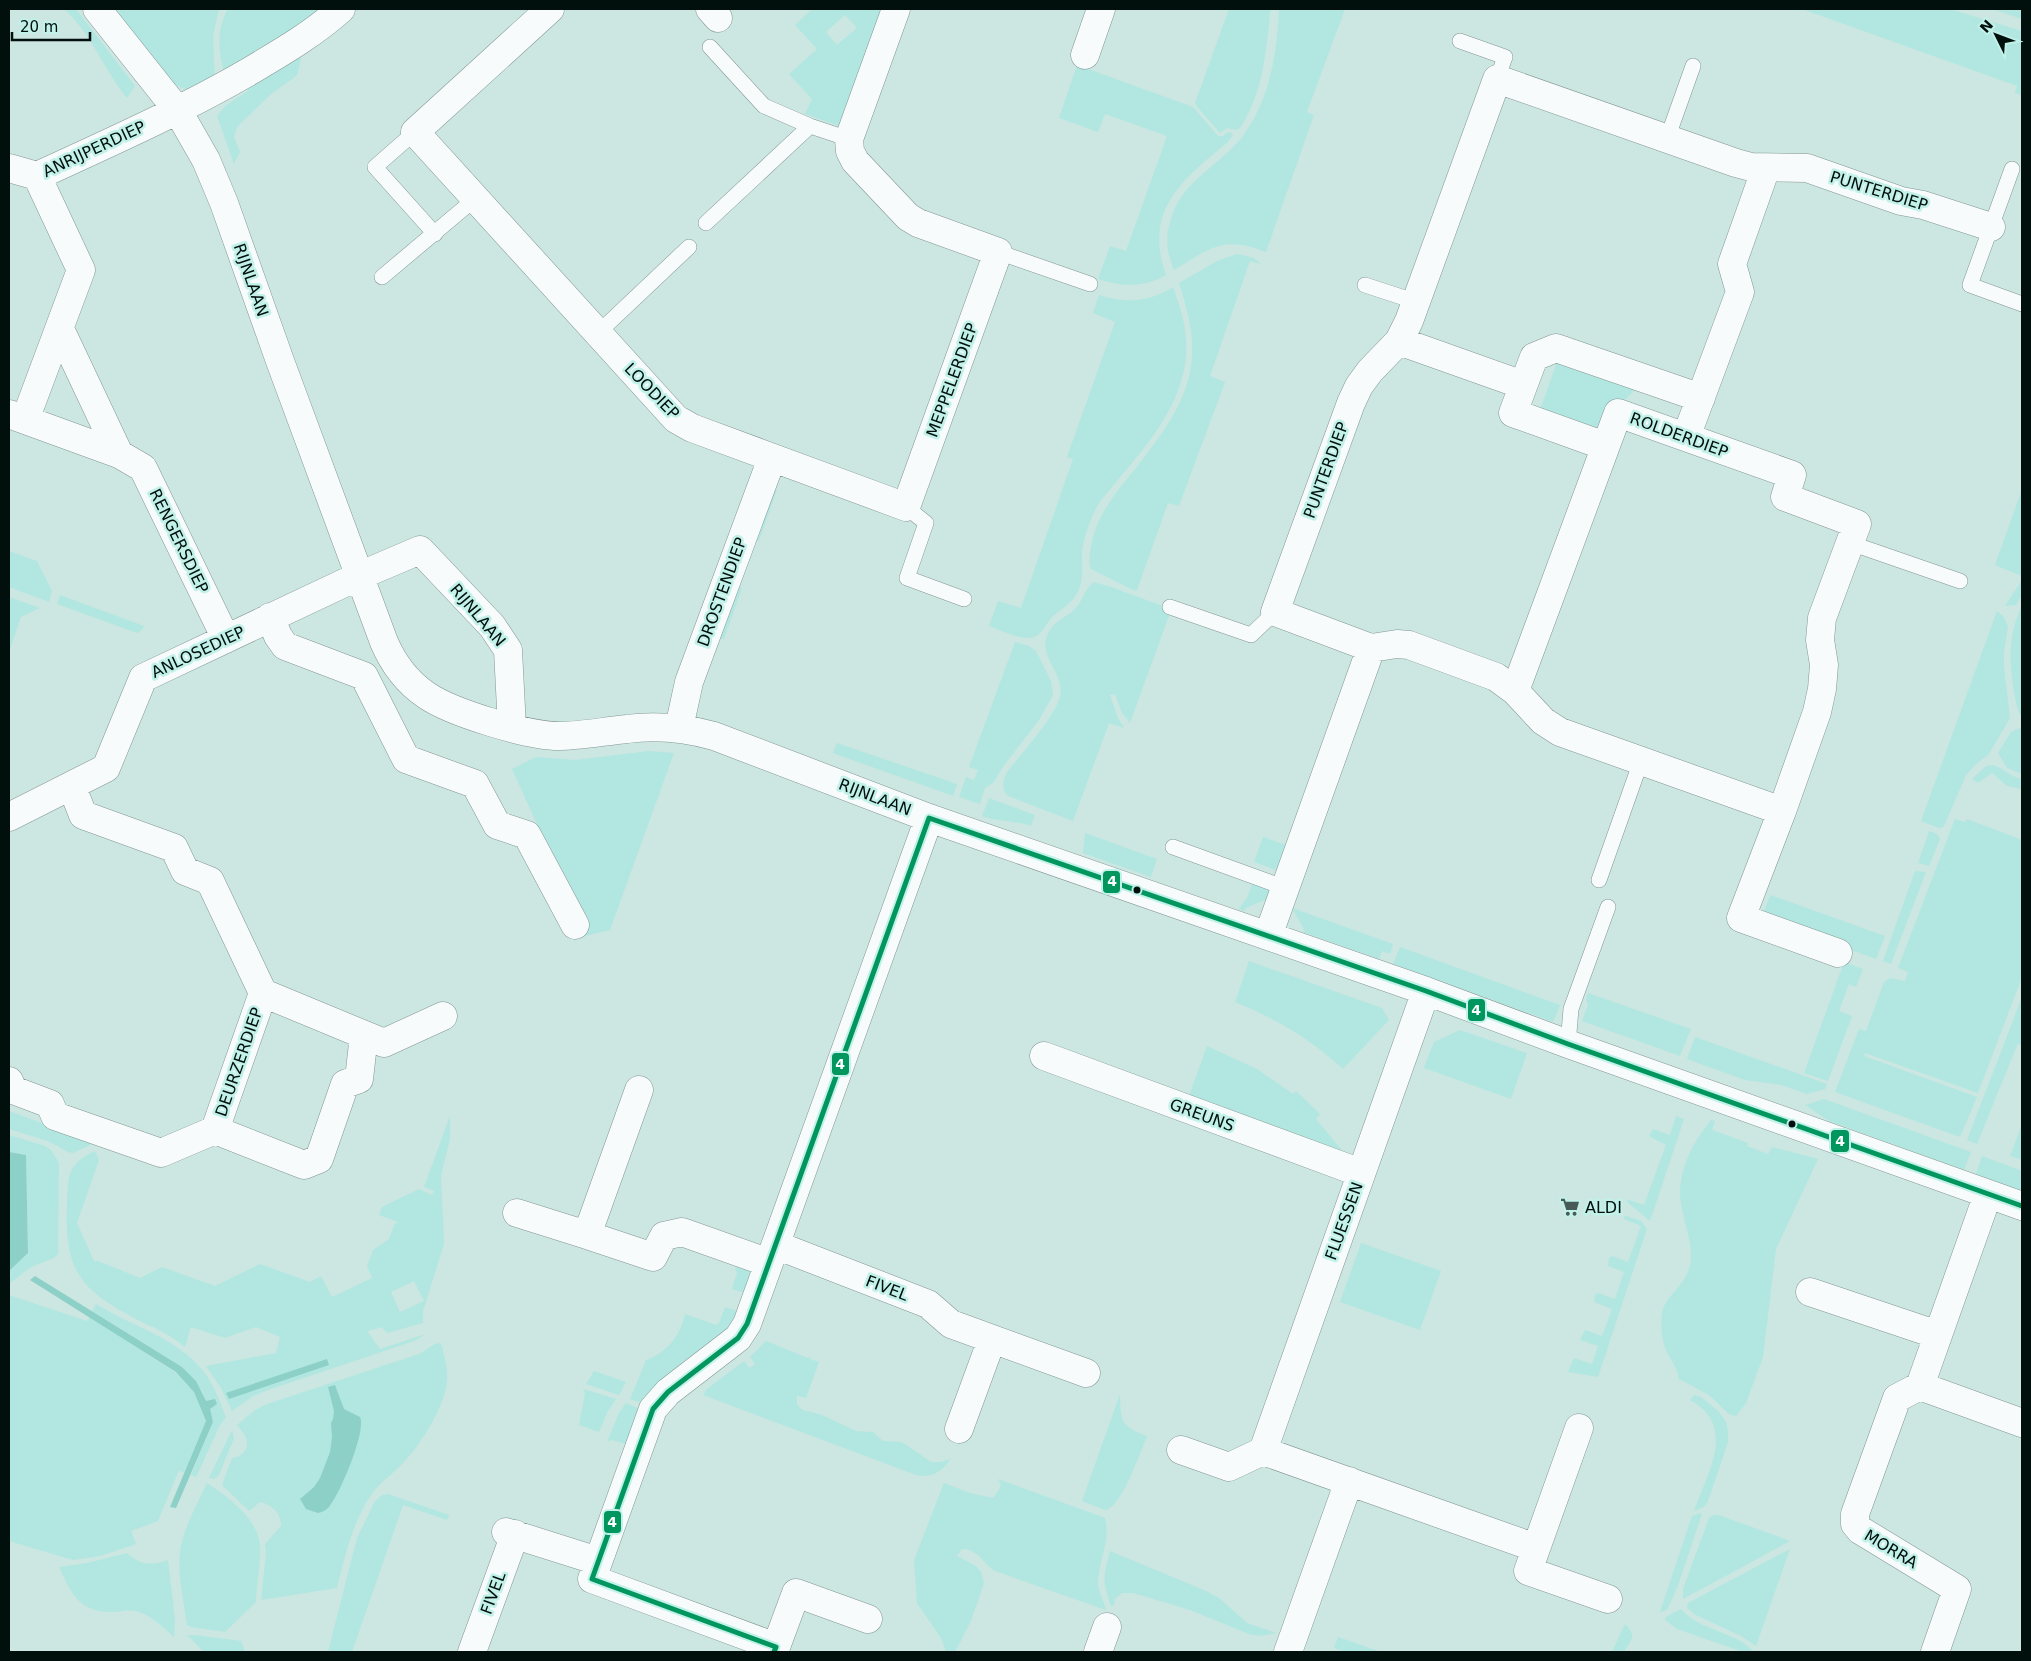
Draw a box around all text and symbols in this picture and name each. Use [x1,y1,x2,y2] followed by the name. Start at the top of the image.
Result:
[12,10,90,42] scale bar
[1971,10,2021,60] north arrow
[1976,17,1996,36] text: N
[20,18,58,36] text: 20 m
[40,117,149,181] street label: ANRIJPERDIEP
[1828,167,1930,215] street label: PUNTERDIEP
[230,241,272,319] street label: RIJNLAAN
[923,320,982,440] street label: MEPPELERDIEP
[621,359,684,423] street label: LOODIEP
[1627,408,1731,462] street label: ROLDERDIEP
[1300,419,1352,521] street label: PUNTERDIEP
[146,486,213,597] street label: RENGERSDIEP
[693,534,751,649] street label: DROSTENDIEP
[446,580,510,650] street label: RIJNLAAN
[148,622,248,682] street label: ANLOSEDIEP
[836,774,914,820] street label: RIJNLAAN
[1102,870,1121,894] line badge: 4
[1107,873,1117,889] text: 4
[1132,885,1142,895] unlabelled marker
[1467,998,1486,1022] line badge: 4
[1471,1002,1481,1018] text: 4
[211,1005,267,1119] street label: DEURZERDIEP
[831,1052,850,1076] line badge: 4
[835,1056,845,1072] text: 4
[1167,1095,1237,1135] street label: GREUNS
[1787,1119,1797,1129] unlabelled marker
[1830,1129,1850,1153] line badge: 4
[1835,1133,1845,1149] text: 4
[1321,1179,1367,1263] street label: FLUESSEN
[1559,1196,1581,1218] supermarket icon: ALDI
[1585,1198,1622,1217] place label: ALDI
[863,1271,911,1305] street label: FIVEL
[603,1510,622,1534] line badge: 4
[607,1514,617,1530] text: 4
[1861,1526,1921,1572] street label: MORRA
[477,1569,509,1617] street label: FIVEL

